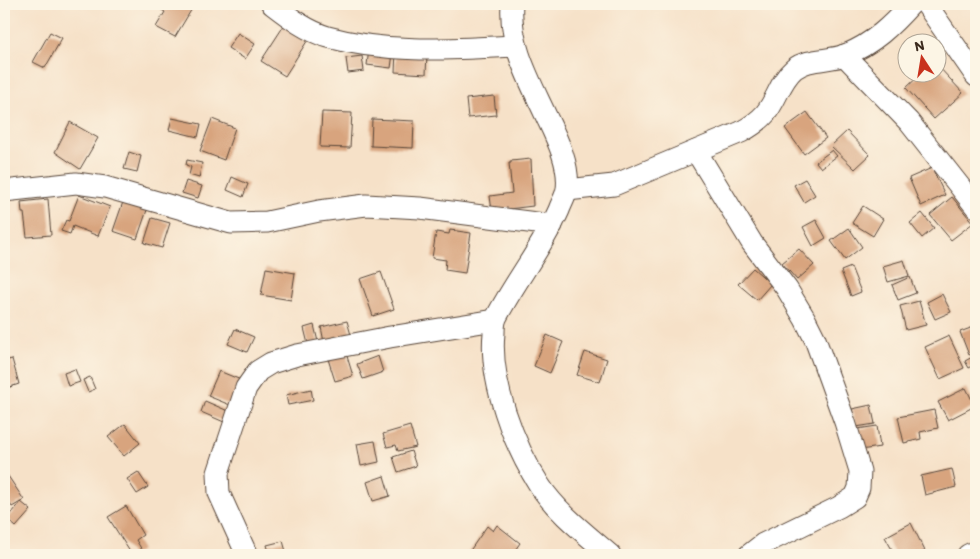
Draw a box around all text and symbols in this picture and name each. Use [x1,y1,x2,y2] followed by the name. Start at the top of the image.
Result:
[898,32,948,82] north arrow
[913,36,926,55] text: N

